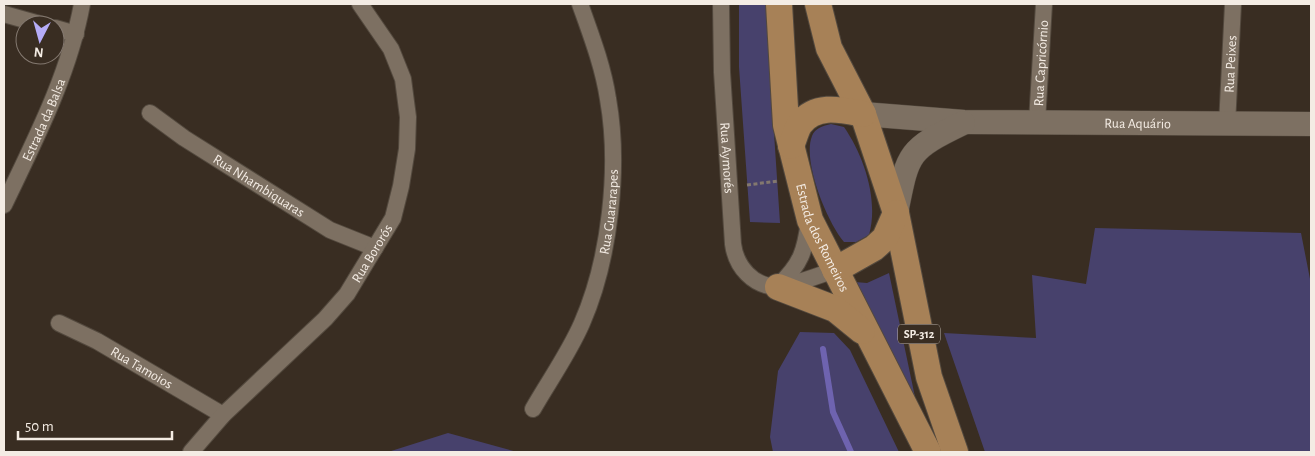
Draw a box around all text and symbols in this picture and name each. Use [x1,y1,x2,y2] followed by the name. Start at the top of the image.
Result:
[15,15,65,65] north arrow
[1032,20,1051,107] street label: Rua Capricórnio
[1223,35,1239,93] street label: Rua Peixes
[33,44,44,59] text: N
[20,76,68,164] street label: Estrada da Balsa
[1104,117,1171,131] street label: Rua Aquário
[717,122,736,194] street label: Rua Aymorés
[210,152,307,220] street label: Rua Nhambiquaras
[597,169,621,256] street label: Rua Guararapes
[793,182,851,294] street label: Estrada dos Romeiros
[350,222,395,285] street label: Rua Bororós
[898,324,940,344] road number: SP-312
[108,345,175,392] street label: Rua Tamoios
[18,408,171,440] scale bar
[25,419,54,434] text: 50 m

